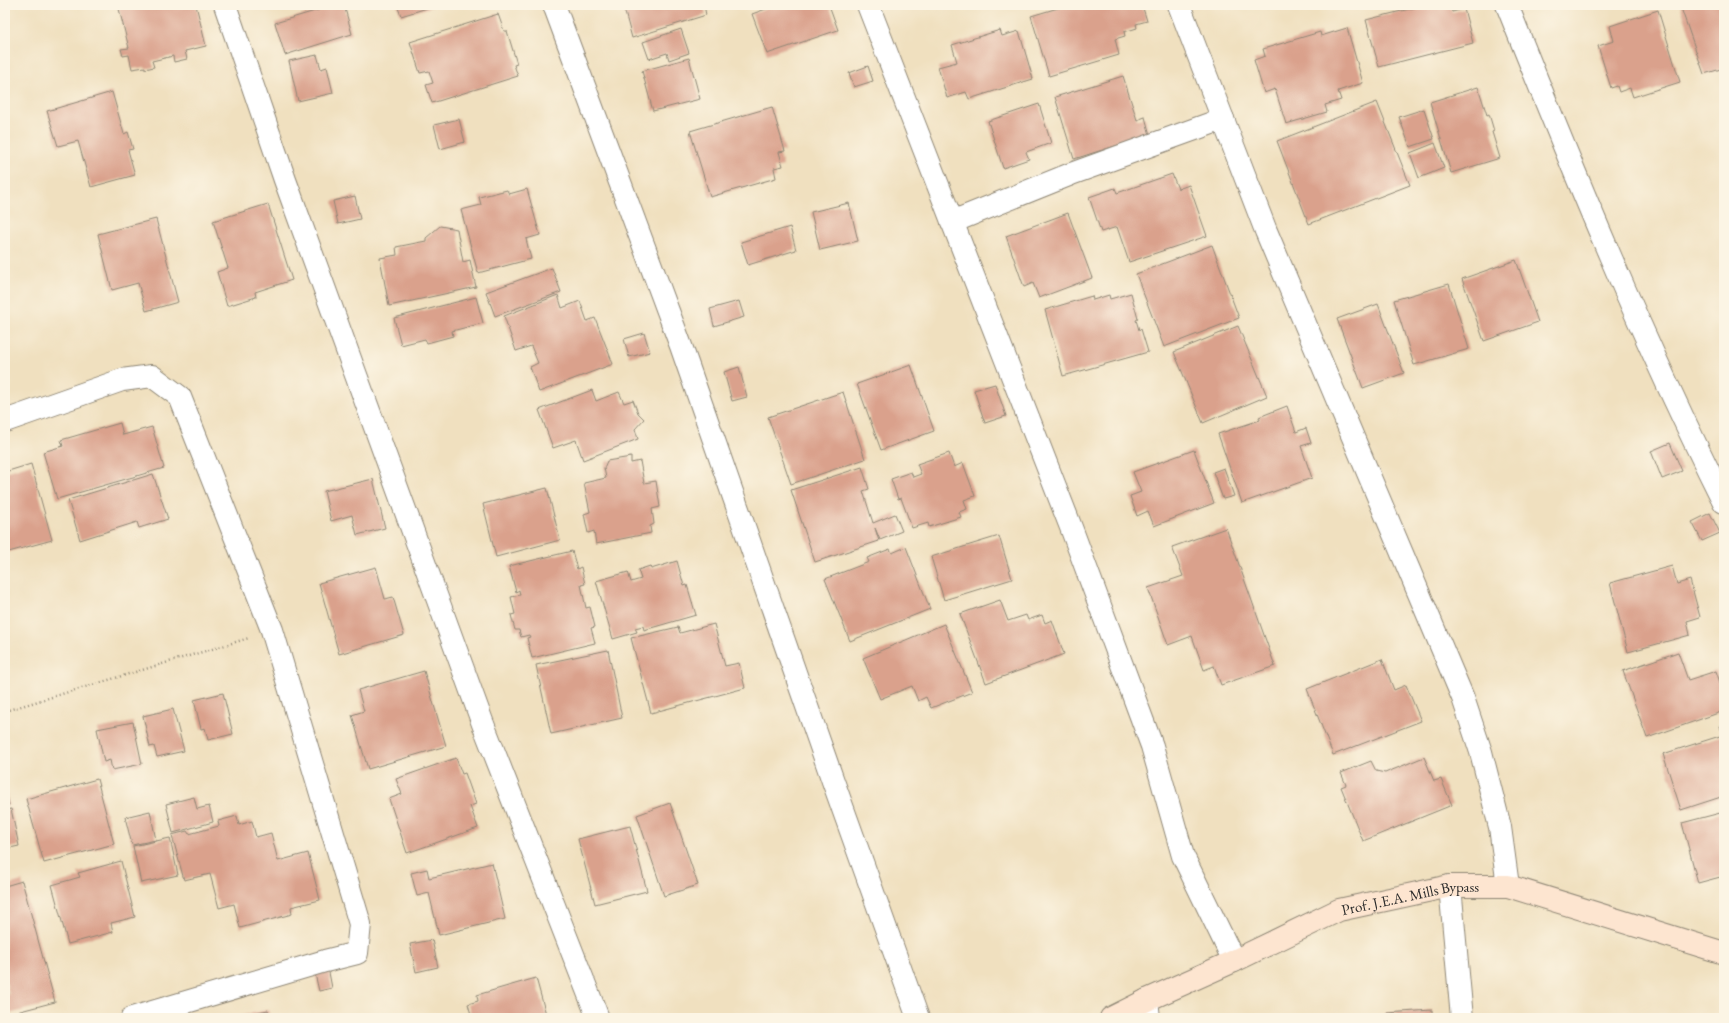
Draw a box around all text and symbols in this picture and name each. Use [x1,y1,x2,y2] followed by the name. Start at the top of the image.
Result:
[1339,877,1479,919] street label: Prof. J.E.A. Mills Bypass

